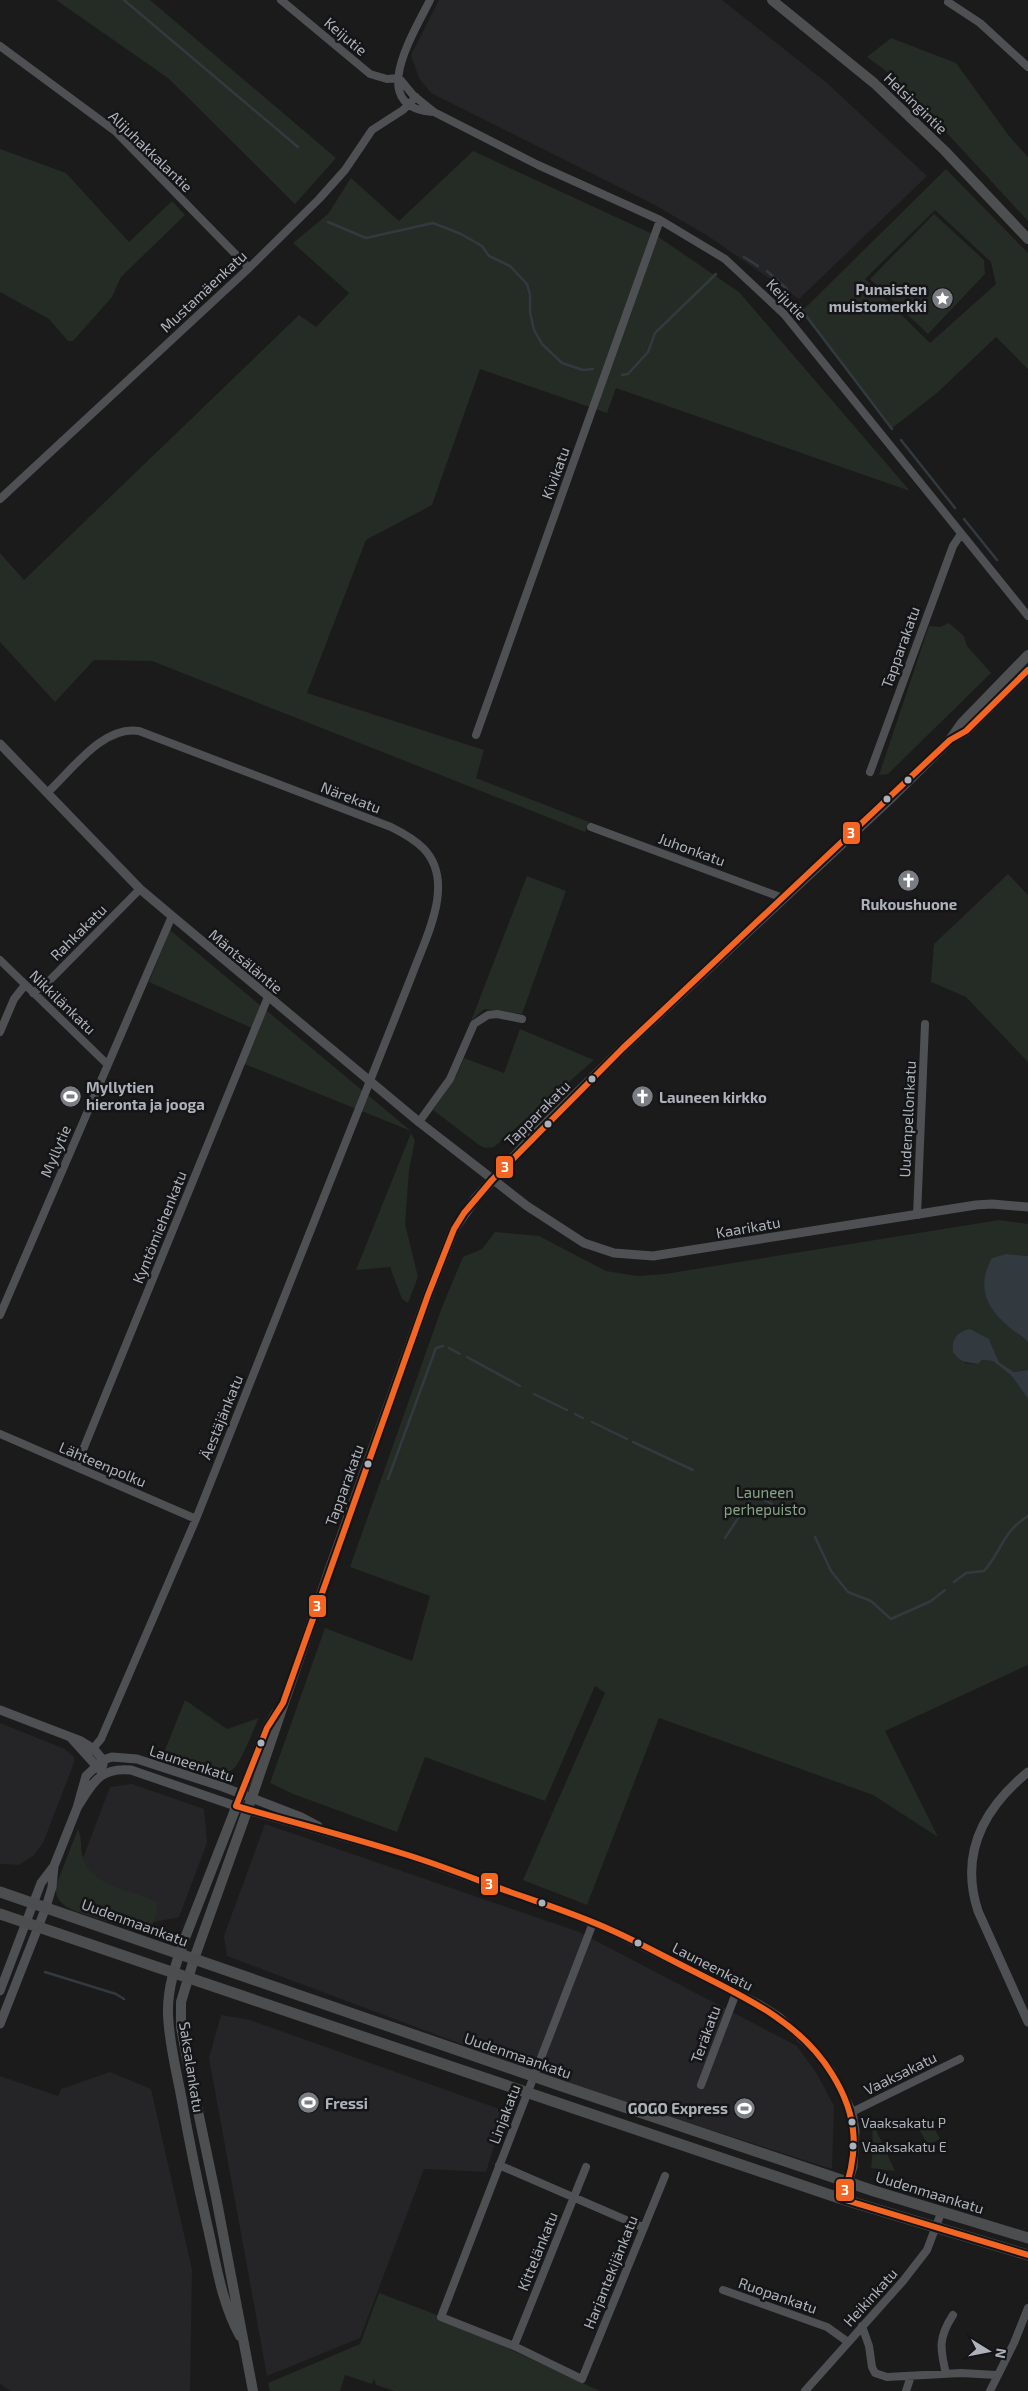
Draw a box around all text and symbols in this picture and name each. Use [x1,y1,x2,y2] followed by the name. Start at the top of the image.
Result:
[320,13,371,60] street label: Keijutie
[881,68,951,138] street label: Helsingintie
[105,107,197,196] street label: Alijuhakkalantie
[156,246,250,336] street label: Mustamäenkatu
[762,275,811,324] street label: Keijutie
[829,280,927,315] place label: Punaisten muistomerkki
[931,286,955,310] place icon: Punaisten muistomerkki
[537,444,573,502] street label: Kivikatu
[877,604,923,690] street label: Tapparakatu
[903,775,913,785] unlabelled marker
[318,777,384,817] street label: Närekatu
[882,794,892,804] unlabelled marker
[842,821,861,845] line badge: 3
[847,824,855,841] text: 3
[656,829,728,869] street label: Juhonkatu
[897,869,921,893] church icon: Rukoushuone
[861,895,957,913] place label: Rukoushuone
[46,900,110,964] street label: Rahkakatu
[206,925,286,997] street label: Mäntsäläntie
[26,966,100,1038] street label: Nikkilänkatu
[895,1060,919,1178] street label: Uudenpellonkatu
[587,1074,597,1084] unlabelled marker
[500,1076,574,1150] street label: Tapparakatu
[86,1078,205,1113] place label: Myllytien hieronta ja jooga
[58,1084,82,1108] sports icon: Myllytien hieronta ja jooga
[631,1085,655,1109] church icon: Launeen kirkko
[659,1088,767,1106] place label: Launeen kirkko
[543,1119,553,1129] unlabelled marker
[36,1122,74,1180] street label: Myllytie
[495,1155,514,1179] line badge: 3
[501,1158,509,1175] text: 3
[128,1168,190,1286] street label: Kyntömiehenkatu
[714,1212,782,1242] street label: Kaarikatu
[196,1372,247,1462] street label: Äestäjänkatu
[57,1438,149,1490] street label: Lähteenpolku
[321,1442,367,1528] street label: Tapparakatu
[363,1459,373,1469] unlabelled marker
[724,1483,806,1518] park label: Launeen perhepuisto
[308,1594,327,1618] line badge: 3
[313,1597,321,1614] text: 3
[256,1738,266,1748] unlabelled marker
[147,1741,237,1785] street label: Launeenkatu
[480,1872,499,1896] line badge: 3
[485,1875,493,1892] text: 3
[79,1894,191,1950] street label: Uudenmaankatu
[537,1898,547,1908] unlabelled marker
[633,1938,643,1948] unlabelled marker
[670,1938,756,1994] street label: Launeenkatu
[686,2003,724,2065] street label: Teräkatu
[176,2020,208,2114] street label: Saksalankatu
[462,2028,574,2082] street label: Uudenmaankatu
[861,2048,939,2098] street label: Vaaksakatu
[484,2082,524,2147] street label: Linjakatu
[297,2091,321,2115] sports icon: Fressi
[325,2094,368,2112] place label: Fressi
[732,2096,756,2120] sports icon: GOGO Express
[628,2099,728,2117] place label: GOGO Express
[861,2114,946,2131] place label: Vaaksakatu P
[847,2117,857,2127] marker: Vaaksakatu P
[862,2138,947,2155] place label: Vaaksakatu E
[848,2141,858,2151] marker: Vaaksakatu E
[874,2167,986,2217] street label: Uudenmaankatu
[835,2178,855,2202] line badge: 3
[841,2181,849,2198] text: 3
[513,2209,561,2293] street label: Kittelänkatu
[579,2213,642,2332] street label: Harjantekijänkatu
[839,2264,901,2330] street label: Heikinkatu
[736,2273,820,2317] street label: Ruopankatu
[963,2326,1013,2376] north arrow
[992,2347,1011,2360] text: N

